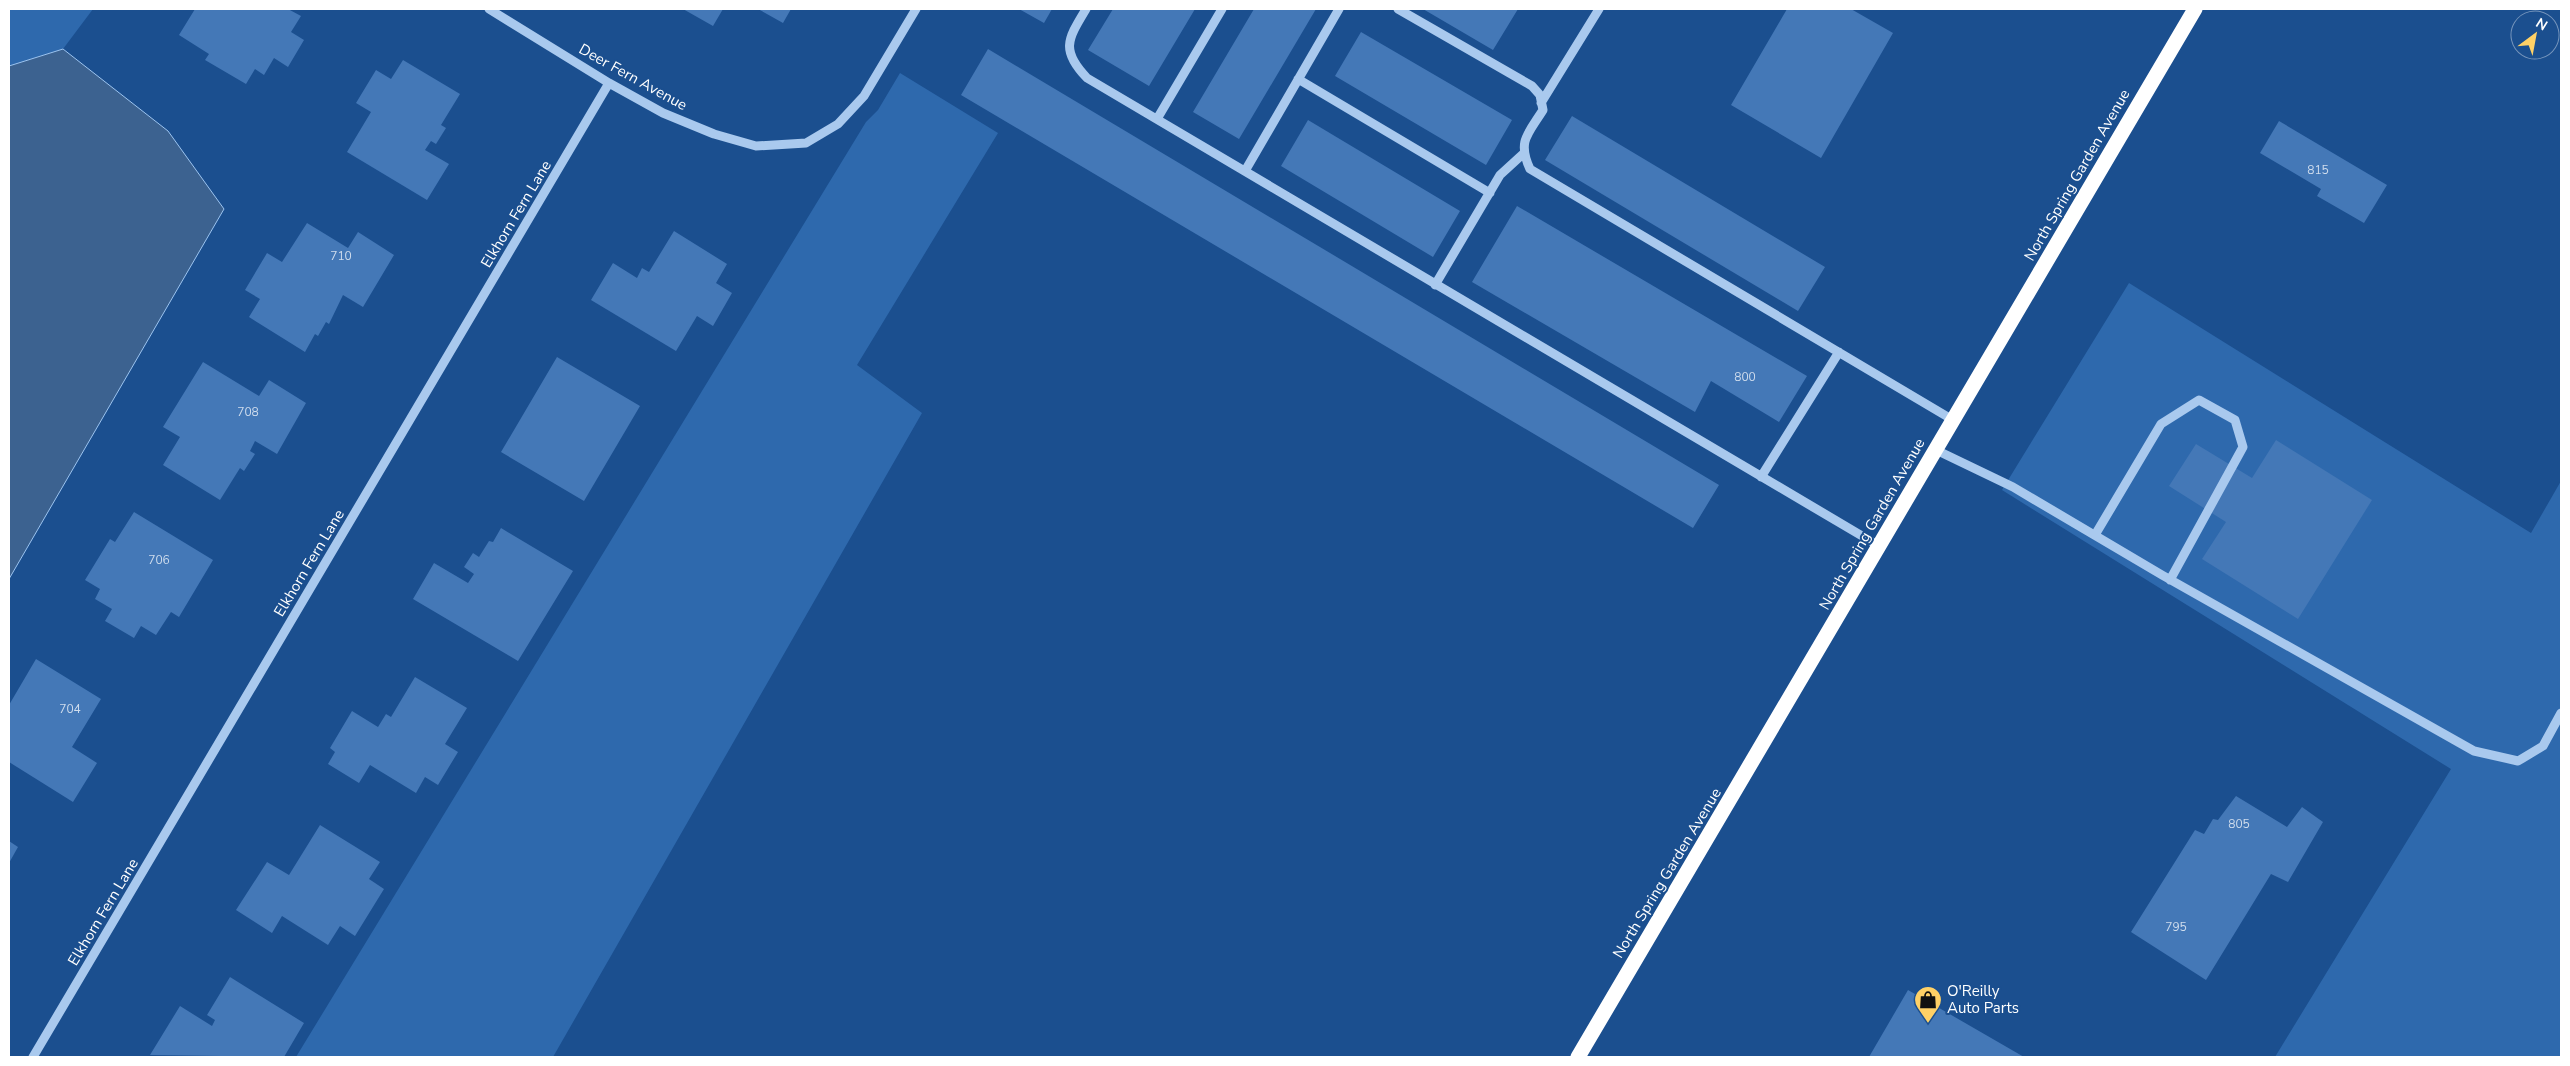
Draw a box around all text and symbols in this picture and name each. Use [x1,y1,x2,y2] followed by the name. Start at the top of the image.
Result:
[2510,10,2560,60] north arrow
[2532,14,2551,35] text: N
[575,39,691,115] street label: Deer Fern Avenue
[2020,86,2134,264] street label: North Spring Garden Avenue
[476,157,556,271] street label: Elkhorn Fern Lane
[2307,162,2329,178] house number: 815
[330,248,352,264] house number: 710
[1734,369,1756,385] house number: 800
[237,404,259,420] house number: 708
[1815,435,1929,613] street label: North Spring Garden Avenue
[269,506,349,620] street label: Elkhorn Fern Lane
[148,552,170,568] house number: 706
[59,701,81,717] house number: 704
[1608,784,1726,962] street label: North Spring Garden Avenue
[2228,816,2250,832] house number: 805
[63,855,143,969] street label: Elkhorn Fern Lane
[2165,919,2187,935] house number: 795
[1947,981,2019,1018] place label: O'Reilly Auto Parts
[1913,985,1943,1024] shop icon: O'Reilly Auto Parts

